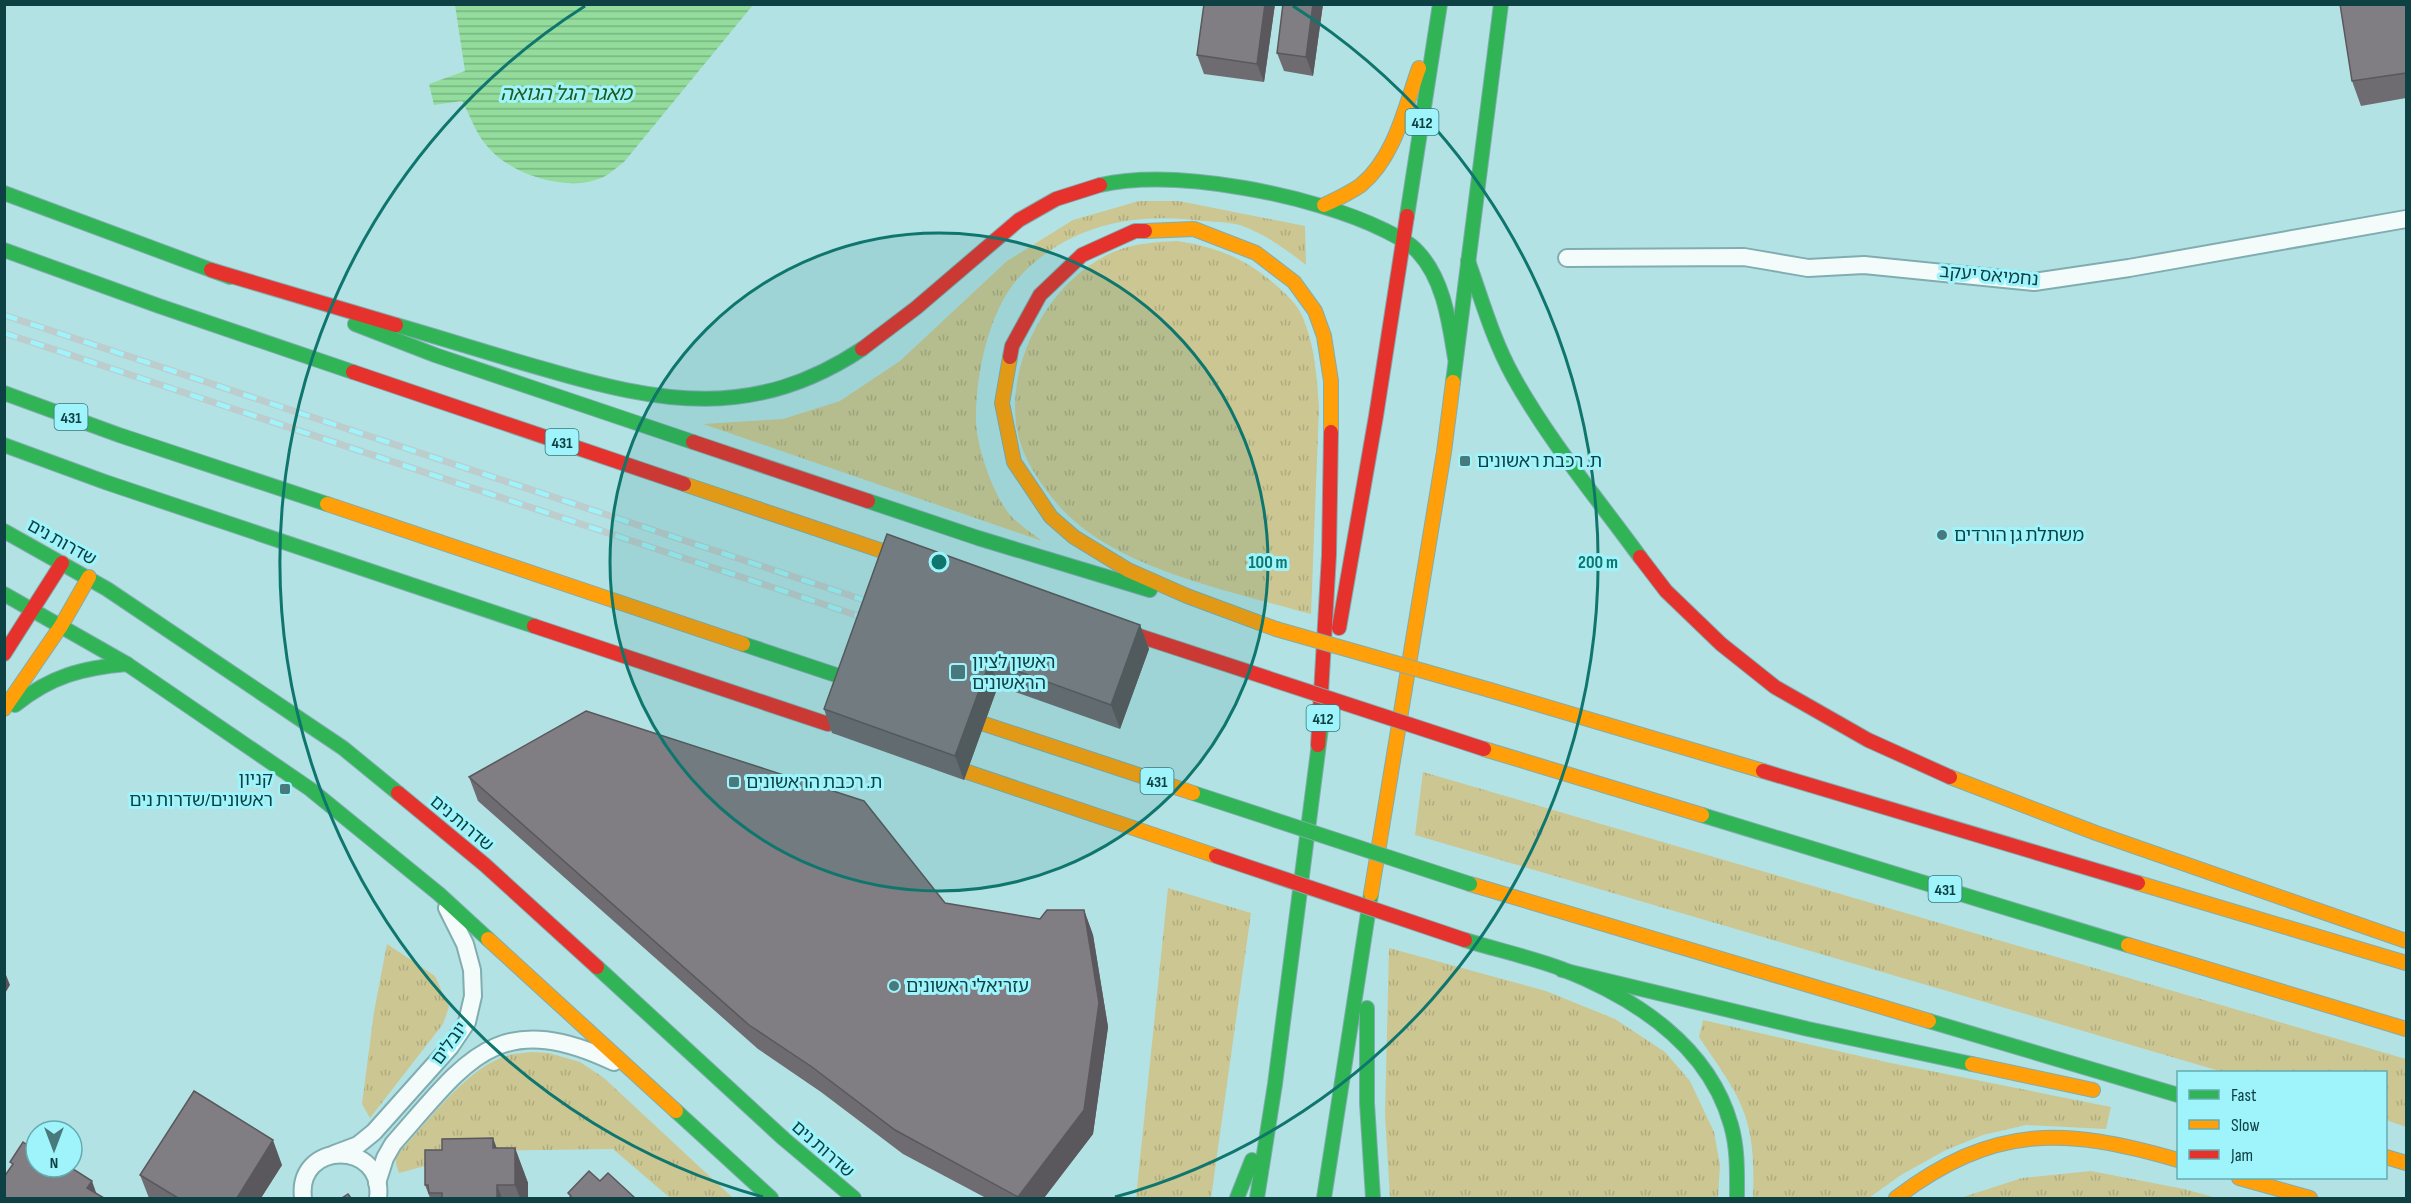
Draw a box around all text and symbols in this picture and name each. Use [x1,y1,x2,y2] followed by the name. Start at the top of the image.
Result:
[500,82,634,106] water label: מאגר הגל הגואה
[1406,109,1438,135] road number: 412
[1939,261,2039,290] street label: נחמיאס יעקב
[54,404,88,430] road number: 431
[546,429,578,455] road number: 431
[1477,451,1602,472] place label: ת. רכבת ראשונים
[1458,454,1472,468] marker: ת. רכבת ראשונים
[23,515,100,570] street label: שדרות נים
[1954,525,2084,546] place label: משתלת גן הורדים
[1935,528,1949,542] marker: משתלת גן הורדים
[929,552,949,572] centre of rings
[1249,552,1288,573] text: 100 m
[1578,552,1618,573] text: 200 m
[972,652,1055,694] place label: ראשון לציון הראשונים
[949,663,967,681] marker: ראשון לציון הראשונים
[1306,705,1340,731] road number: 412
[1140,768,1174,794] road number: 431
[129,769,273,811] place label: קניון ראשונים/שדרות נים
[746,772,882,793] place label: ת. רכבת הראשונים
[727,775,741,789] marker: ת. רכבת הראשונים
[278,782,292,796] marker: קניון ראשונים/שדרות נים
[426,791,498,856] street label: שדרות נים
[1928,876,1962,902] road number: 431
[906,976,1029,997] place label: עזריאלי ראשונים
[887,979,901,993] marker: עזריאלי ראשונים
[427,1018,472,1069] street label: יובלים
[2177,1071,2387,1179] legend
[2231,1085,2257,1106] text: Fast
[2231,1115,2260,1136] text: Slow
[787,1117,858,1182] street label: שדרות נים
[24,1119,84,1179] north arrow
[2230,1145,2253,1166] text: Jam
[50,1153,58,1172] text: N

